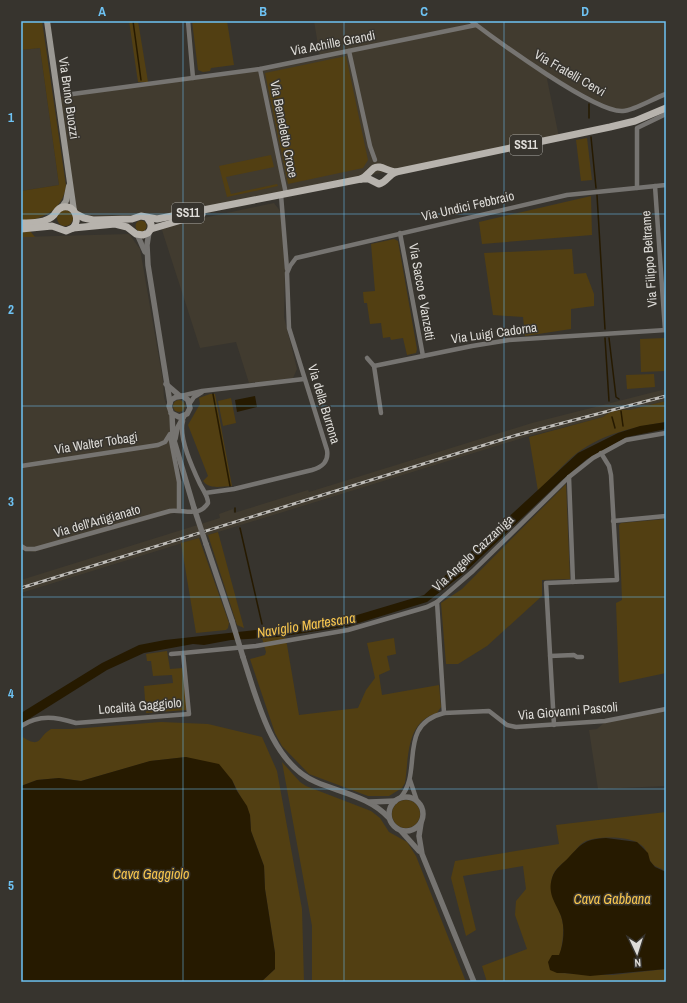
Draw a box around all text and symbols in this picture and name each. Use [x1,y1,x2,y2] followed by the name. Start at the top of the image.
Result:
[98,3,106,20] text: A
[259,3,267,20] text: B
[420,3,428,20] text: C
[581,3,589,20] text: D
[289,26,377,60] street label: Via Achille Grandi
[531,46,609,100] street label: Via Fratelli Cervi
[55,56,83,140] street label: Via Bruno Buozzi
[266,79,302,179] street label: Via Benedetto Croce
[8,109,14,126] text: 1
[510,135,542,155] road number: SS11
[420,187,516,225] street label: Via Undici Febbraio
[172,203,204,223] road number: SS11
[637,210,661,308] street label: Via Filippo Beltrame
[405,242,439,342] street label: Via Sacco e Vanzetti
[8,301,14,318] text: 2
[450,319,538,347] street label: Via Luigi Cadorna
[304,362,344,446] street label: Via della Burrona
[53,428,139,458] street label: Via Walter Tobagi
[8,493,14,510] text: 3
[52,500,142,542] street label: Via dell'Artigianato
[429,511,517,595] street label: Via Angelo Cazzaniga
[255,608,357,642] water label: Naviglio Martesana
[8,685,14,702] text: 4
[98,694,182,718] street label: Località Gaggiolo
[517,698,619,724] street label: Via Giovanni Pascoli
[113,865,189,883] water label: Cava Gaggiolo
[8,877,14,894] text: 5
[573,890,651,908] water label: Cava Gabbana
[617,933,657,973] north arrow
[634,956,641,970] text: N

